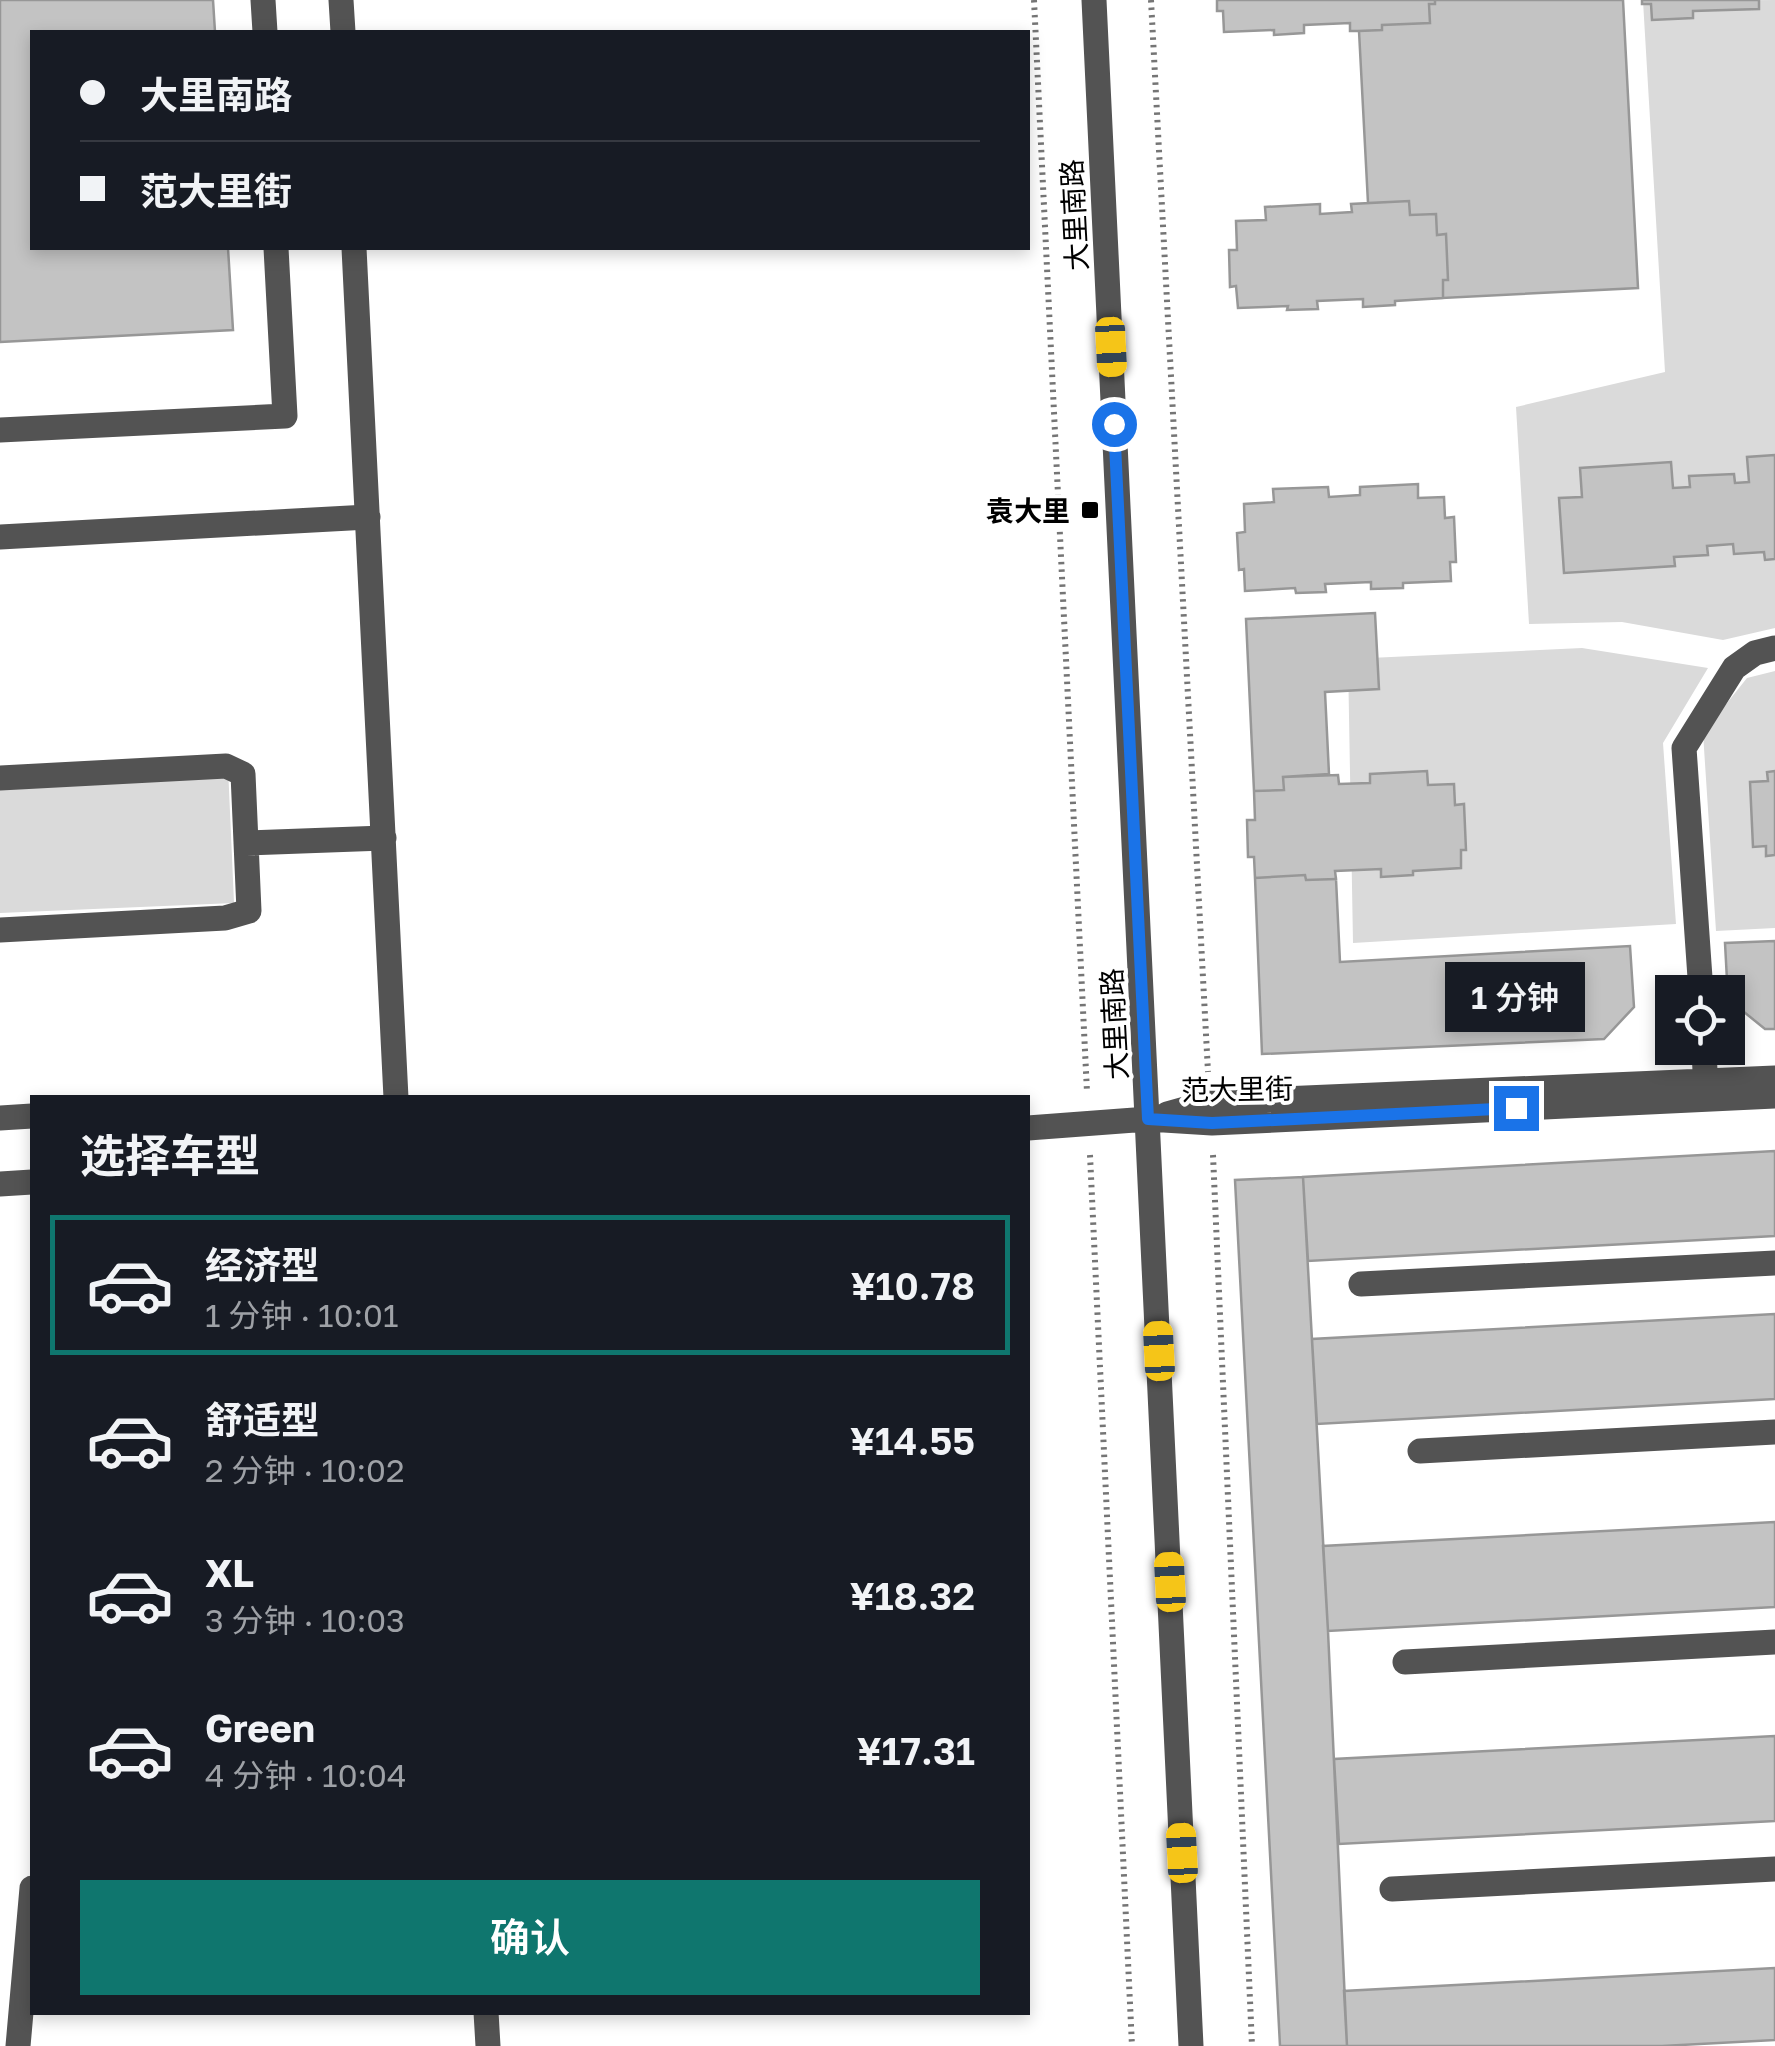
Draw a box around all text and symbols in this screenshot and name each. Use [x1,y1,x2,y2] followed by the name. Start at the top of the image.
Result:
[140,72,292,117] text: 大里南路
[1055,158,1093,272] street label: 大里南路
[140,168,292,213] text: 范大里街
[1094,316,1128,378] car
[1092,402,1137,447] route start
[986,494,1070,527] place label: 袁大里
[1079,499,1101,521] marker: 袁大里
[1446,963,1586,1033] callout: 1 分钟
[1095,967,1133,1081] street label: 大里南路
[1655,975,1745,1065] map controls
[1655,975,1745,1065] button: locate
[1471,978,1559,1016] text: 1 分钟
[1181,1072,1293,1106] street label: 范大里街
[1494,1086,1539,1131] route end
[80,1128,260,1182] text: 选择车型
[85,1240,175,1330] icon: car
[205,1242,319,1287] text: 经济型
[851,1263,975,1308] text: ¥10.78
[205,1296,398,1334] text: 1 分钟 · 10:01
[1142,1320,1176,1382] car
[85,1395,175,1485] icon: car
[205,1397,319,1442] text: 舒适型
[850,1418,975,1463] text: ¥14.55
[205,1451,405,1489] text: 2 分钟 · 10:02
[85,1550,175,1640] icon: car
[205,1550,254,1595] text: XL
[1153,1551,1187,1613] car
[850,1573,975,1618] text: ¥18.32
[205,1601,405,1639] text: 3 分钟 · 10:03
[85,1705,175,1795] icon: car
[205,1705,315,1750] text: Green
[857,1728,975,1773] text: ¥17.31
[205,1756,406,1794] text: 4 分钟 · 10:04
[1165,1822,1199,1884] car
[80,1880,980,1995] button: 确认

